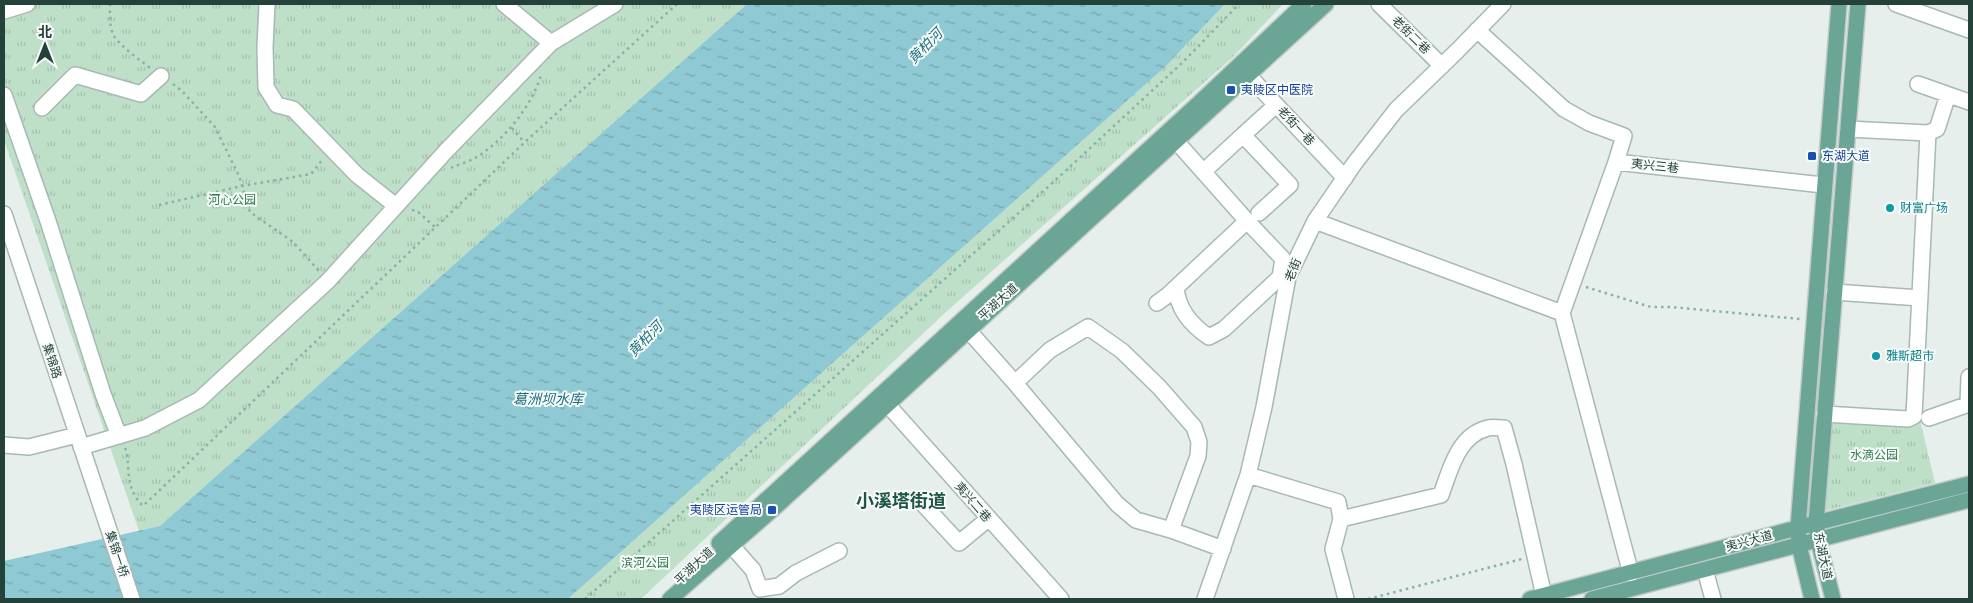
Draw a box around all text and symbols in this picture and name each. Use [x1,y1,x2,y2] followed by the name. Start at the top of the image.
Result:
[1388,13,1434,57] street label: 老街二巷
[20,20,70,70] north arrow
[904,22,948,67] water label: 黄柏河
[38,23,52,41] text: 北
[1241,82,1313,98] place label: 夷陵区中医院
[1225,84,1237,96] marker: 夷陵区中医院
[1274,103,1318,149] street label: 老街一巷
[1822,148,1870,164] place label: 东湖大道
[1806,150,1818,162] marker: 东湖大道
[1630,156,1680,176] street label: 夷兴三巷
[208,192,256,208] park label: 河心公园
[1900,200,1948,216] place label: 财富广场
[1884,202,1896,214] marker: 财富广场
[1281,256,1305,284] street label: 老街
[975,280,1021,324] street label: 平湖大道
[624,315,668,360] water label: 黄柏河
[39,341,65,381] street label: 集锦路
[1886,348,1934,364] place label: 雅斯超市
[1870,350,1882,362] marker: 雅斯超市
[513,390,585,408] water label: 葛洲坝水库
[1850,447,1898,463] park label: 水滴公园
[951,479,995,525] street label: 夷兴二巷
[856,488,946,513] district label: 小溪塔街道
[690,502,762,518] place label: 夷陵区运管局
[766,504,778,516] marker: 夷陵区运管局
[1724,527,1774,555] street label: 夷兴大道
[102,529,132,579] street label: 集锦一桥
[1810,531,1836,581] street label: 东湖大道
[671,544,717,588] street label: 平湖大道
[621,555,669,571] park label: 滨河公园

